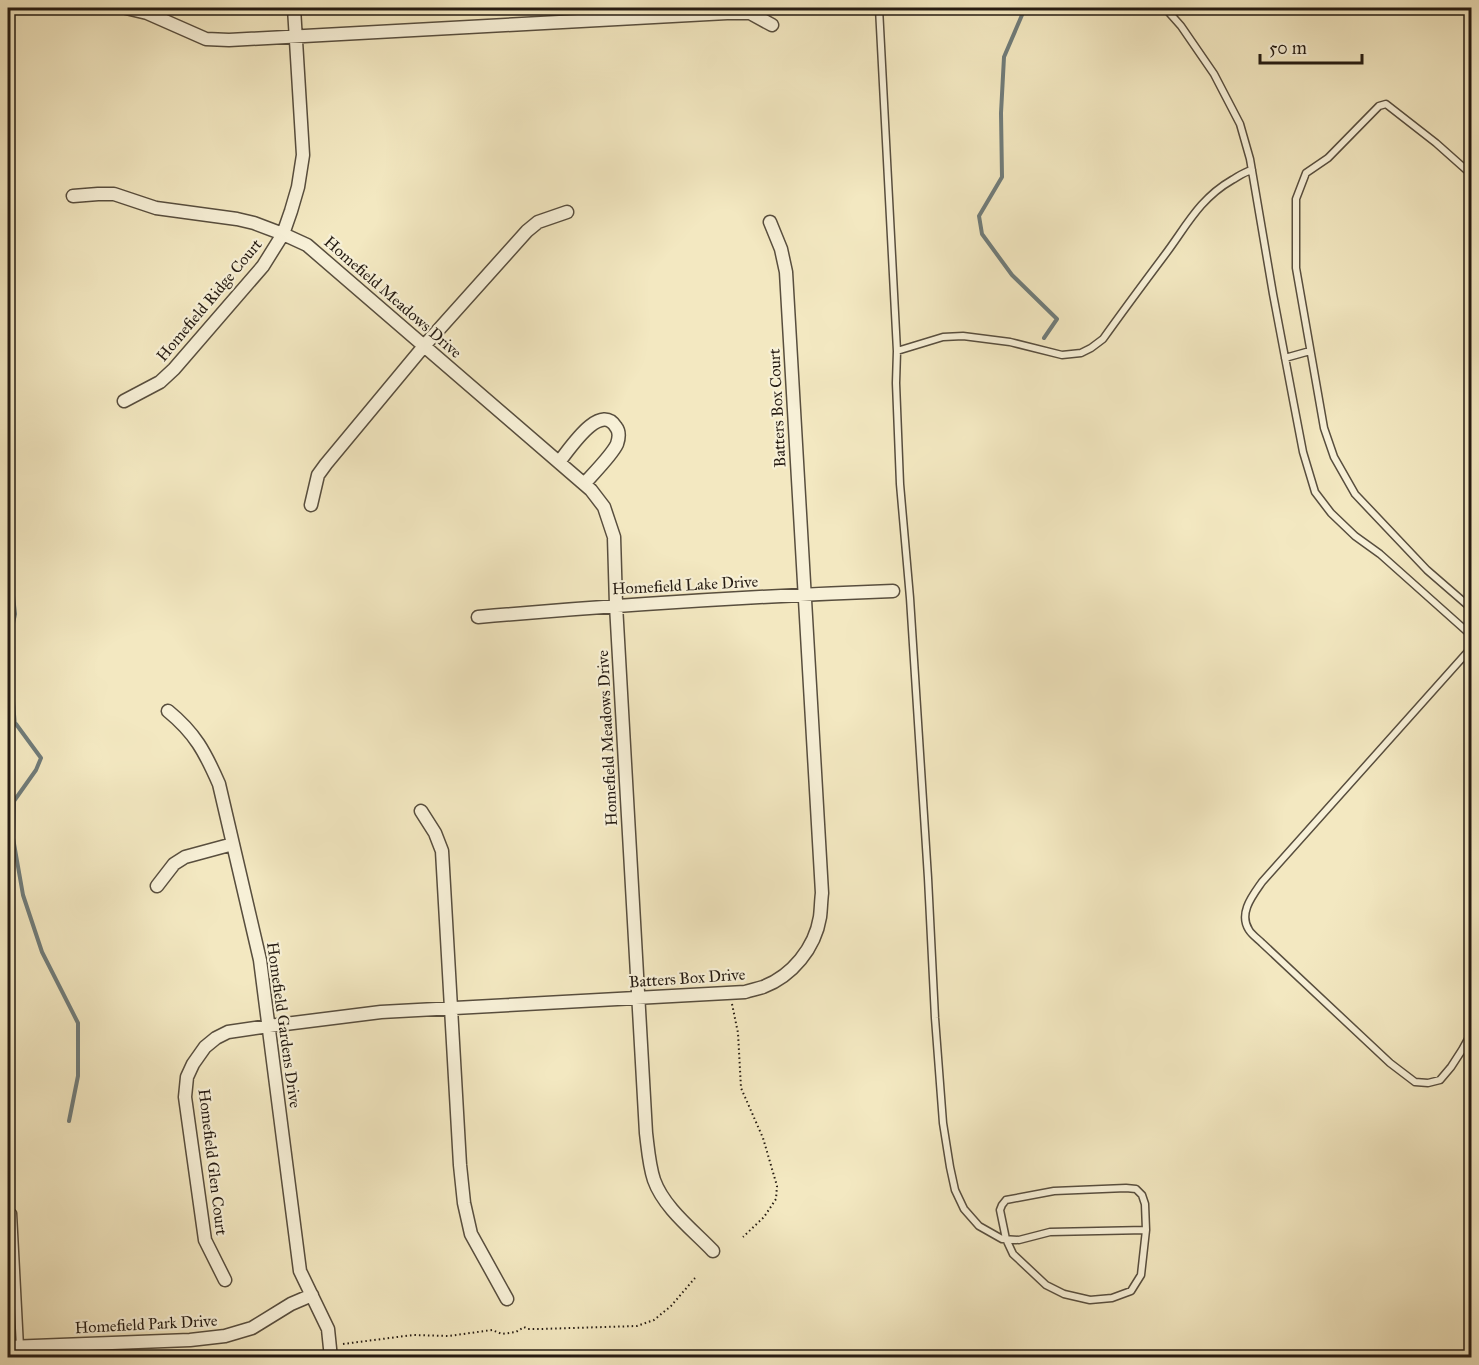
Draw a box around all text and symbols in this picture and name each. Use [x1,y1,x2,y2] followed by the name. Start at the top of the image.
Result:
[1260,27,1362,65] scale bar
[1269,37,1307,59] text: 50 m
[320,232,466,362] street label: Homefield Meadows Drive
[152,235,267,366] street label: Homefield Ridge Court
[764,348,790,468] street label: Batters Box Court
[611,572,759,598] street label: Homefield Lake Drive
[593,649,621,826] street label: Homefield Meadows Drive
[263,941,305,1110] street label: Homefield Gardens Drive
[628,964,746,992] street label: Batters Box Drive
[195,1088,231,1237] street label: Homefield Glen Court
[74,1311,218,1337] street label: Homefield Park Drive

